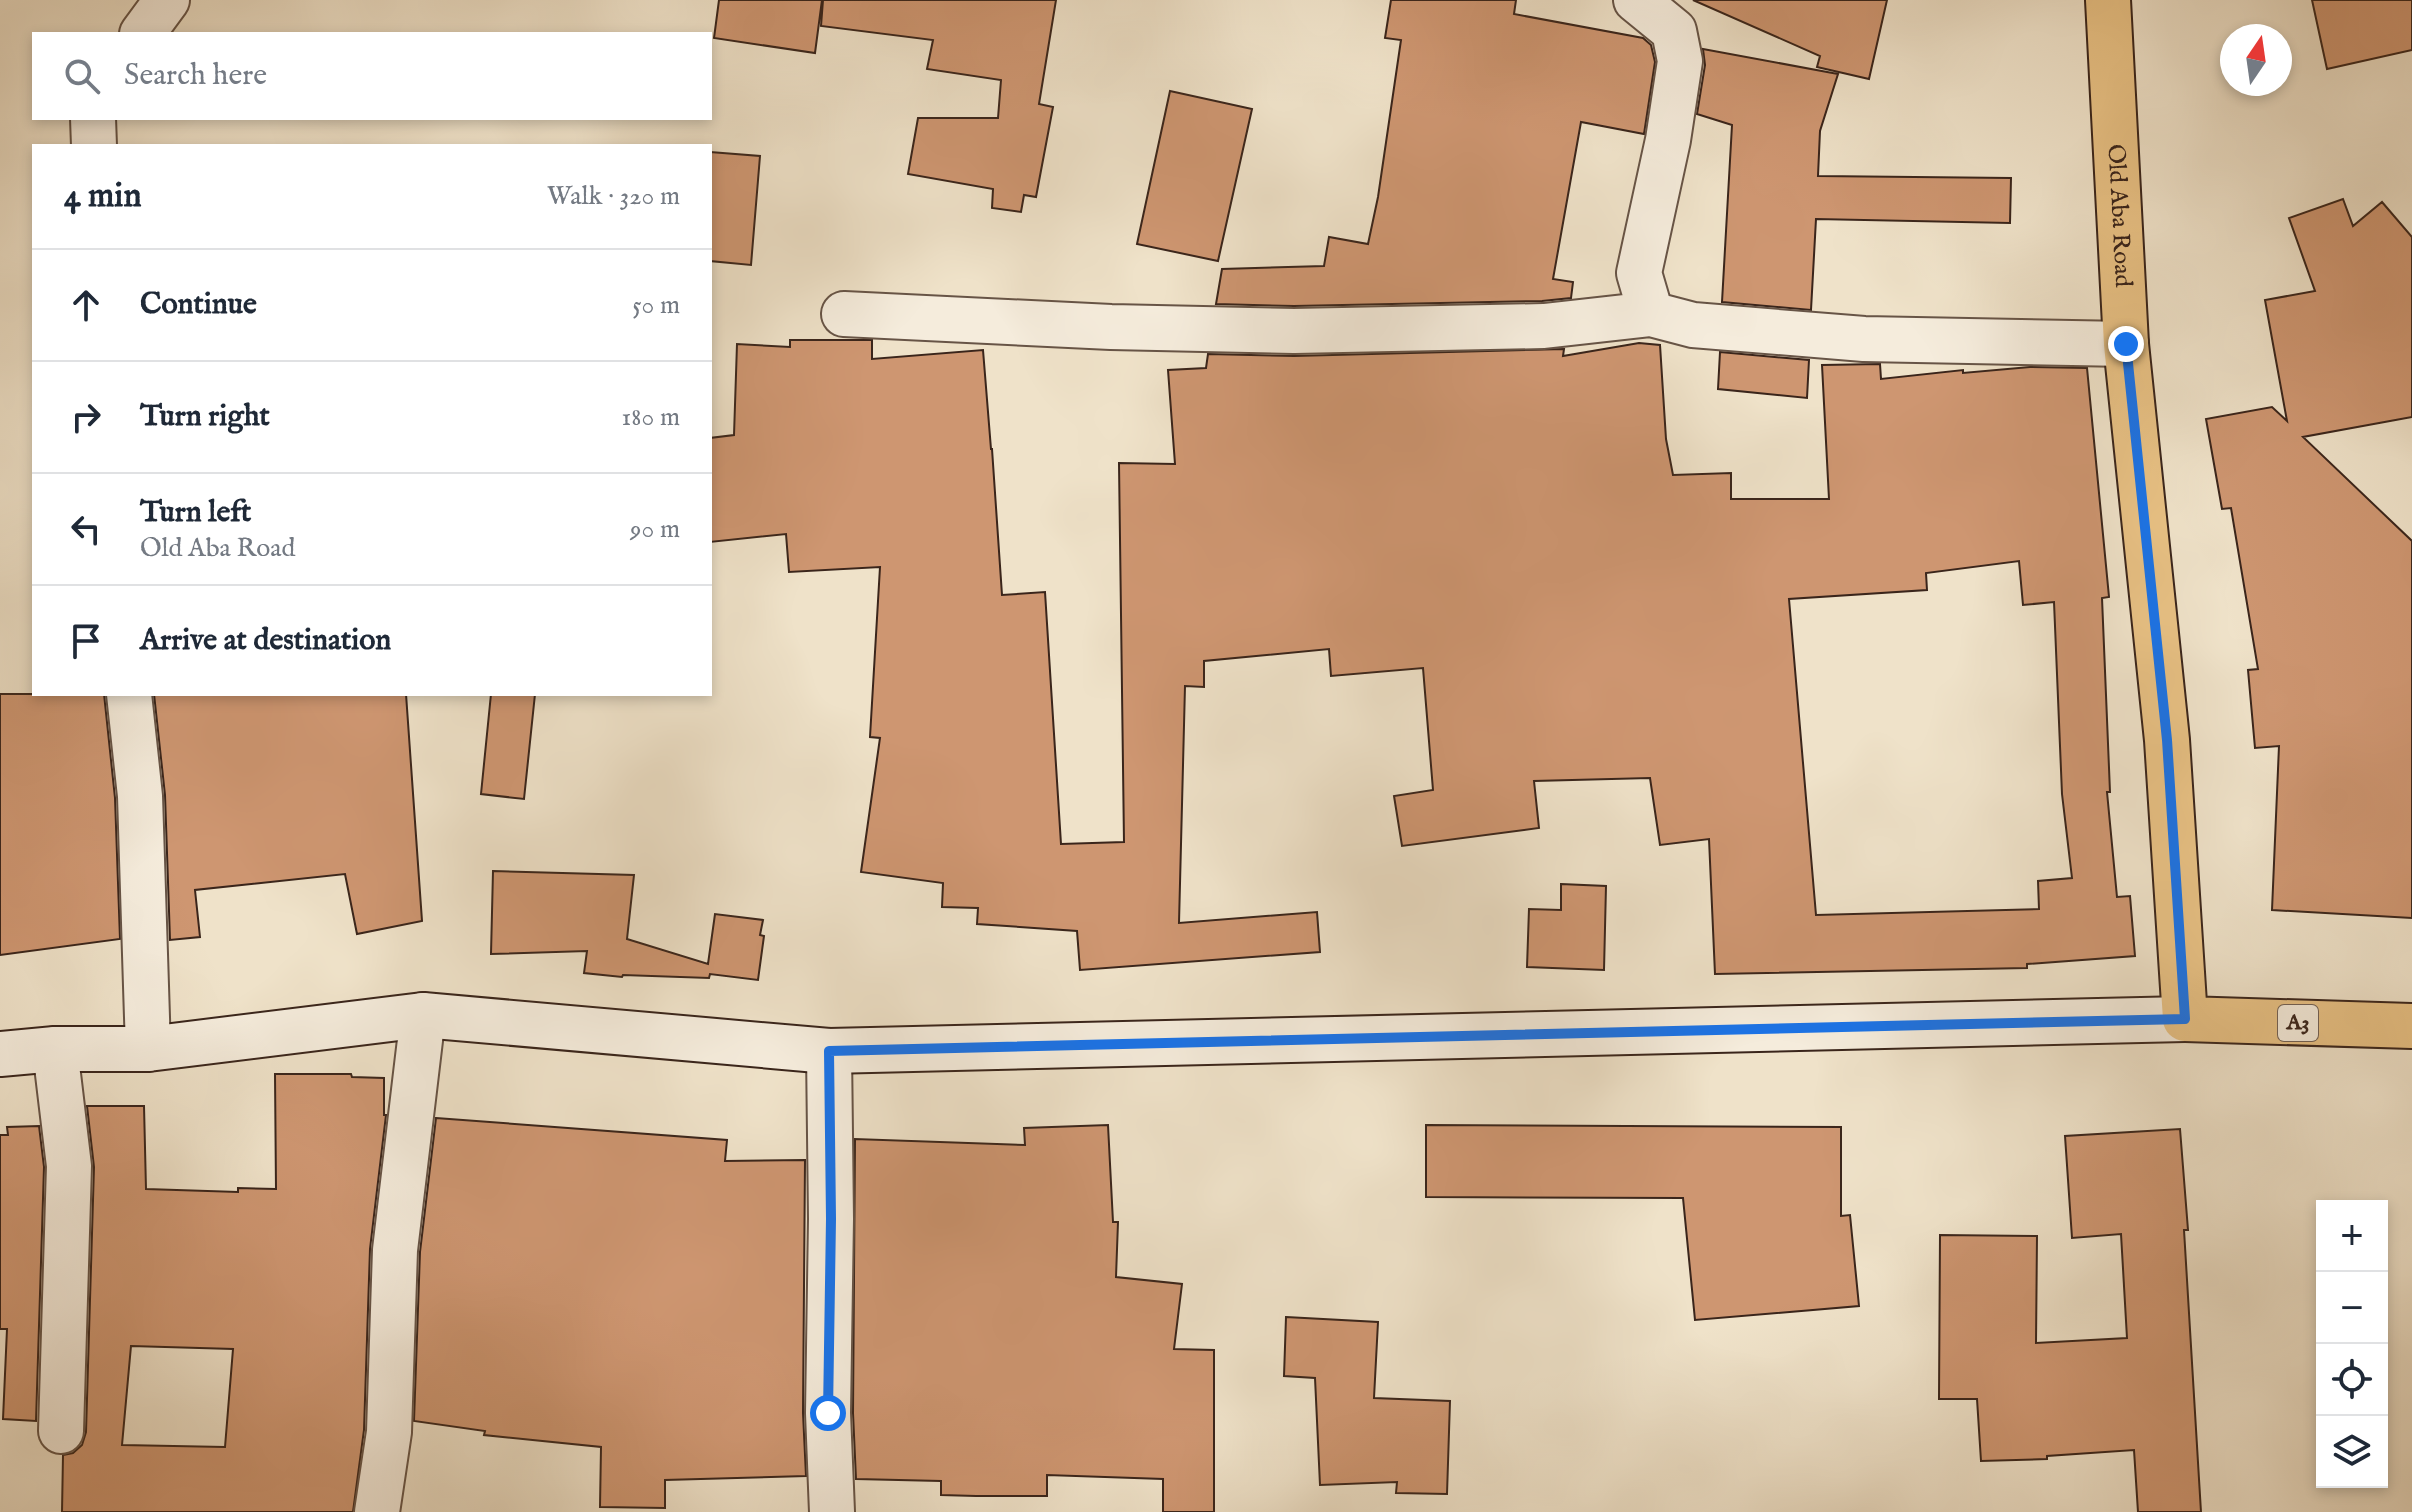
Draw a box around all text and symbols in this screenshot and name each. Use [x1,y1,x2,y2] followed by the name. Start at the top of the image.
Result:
[2220,24,2292,96] north arrow
[32,32,712,120] search box
[60,54,104,98] icon: search
[124,57,267,95] text: Search here
[2100,143,2139,288] street label: Old Aba Road
[64,175,142,218] text: 4 min
[547,180,680,213] text: Walk · 320 m
[64,283,108,327] icon: ahead
[140,286,257,324] text: Continue
[632,289,680,322] text: 50 m
[2108,326,2144,362] route end
[64,395,108,439] icon: right
[140,398,270,436] text: Turn right
[622,401,680,434] text: 180 m
[140,494,251,532] text: Turn left
[64,507,108,551] icon: left
[630,513,680,546] text: 90 m
[140,532,295,565] text: Old Aba Road
[64,619,108,663] icon: arrive
[140,622,391,660] text: Arrive at destination
[2278,1005,2318,1041] road number: A3
[2316,1200,2388,1488] map controls
[2316,1200,2388,1272] button: +
[2316,1272,2388,1344] button: −
[2316,1344,2388,1416] button: locate
[810,1395,846,1431] route start
[2316,1416,2388,1488] button: layers

